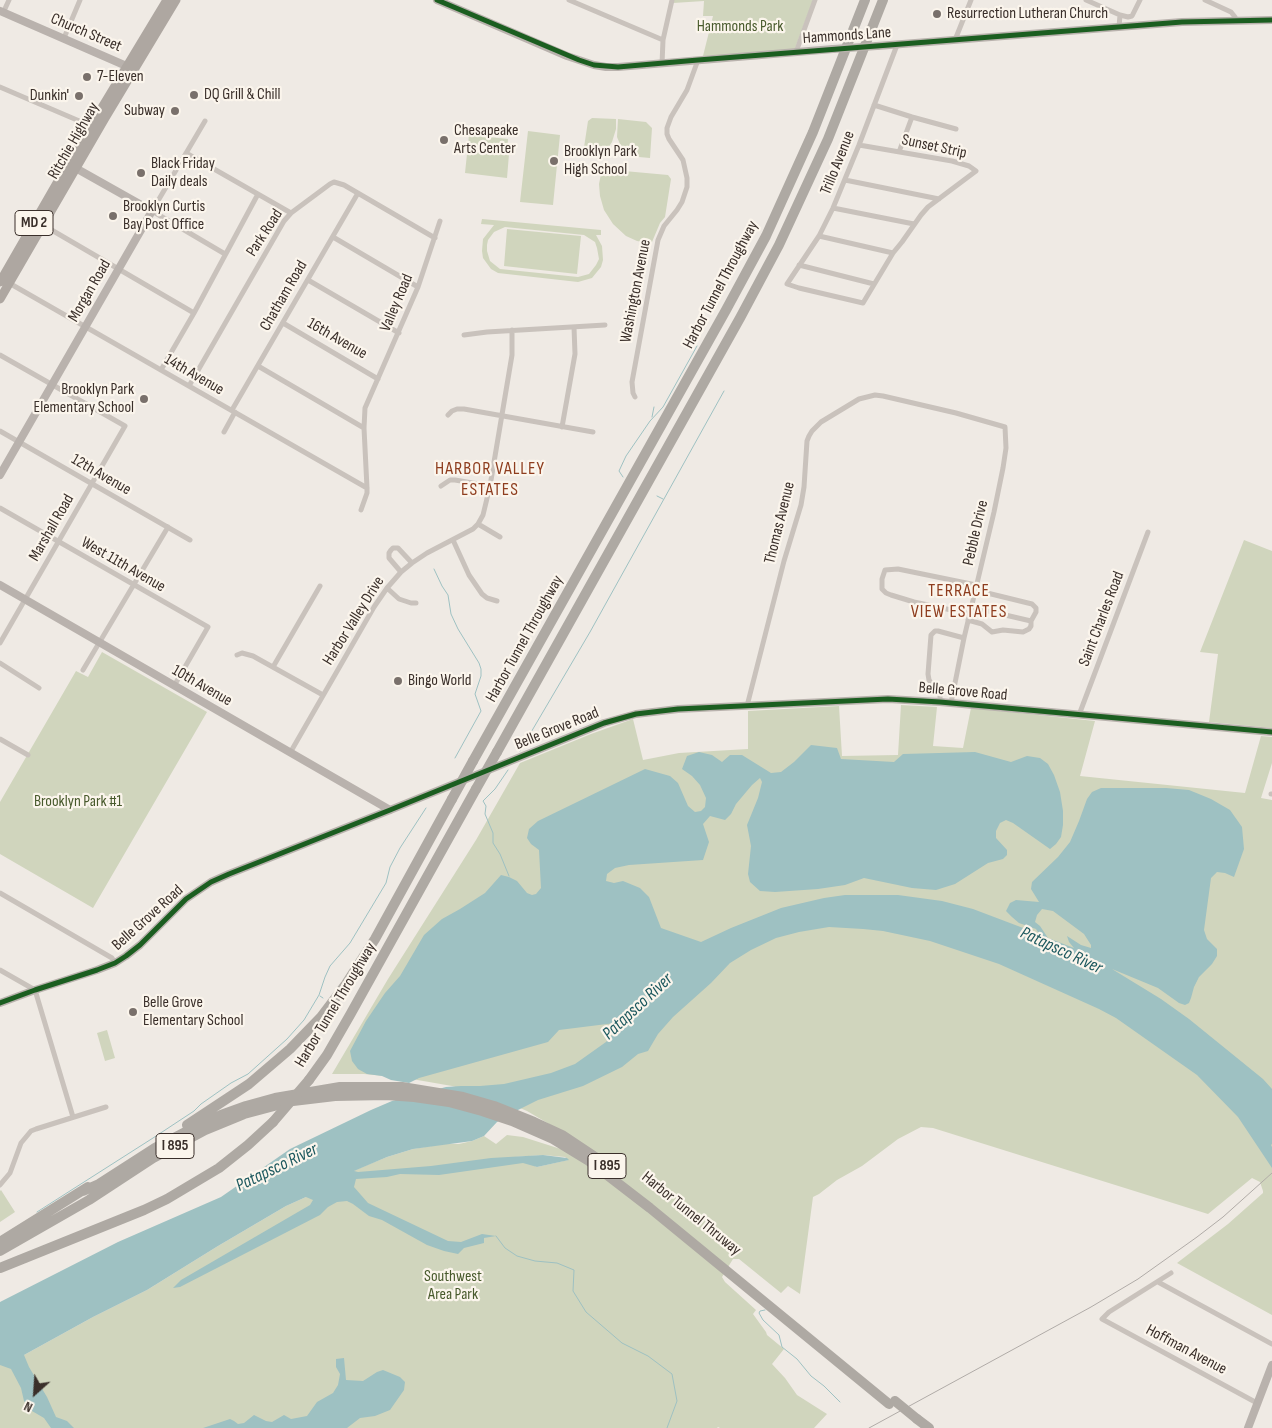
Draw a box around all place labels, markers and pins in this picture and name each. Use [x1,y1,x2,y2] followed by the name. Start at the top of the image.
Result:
[947,4,1108,24] place label: Resurrection Lutheran Church
[931,8,943,20] marker: Resurrection Lutheran Church
[97,67,144,87] place label: 7-Eleven
[81,71,93,83] marker: 7-Eleven
[204,85,281,105] place label: DQ Grill & Chill
[30,86,69,106] place label: Dunkin'
[188,89,200,101] marker: DQ Grill & Chill
[73,90,85,102] marker: Dunkin'
[124,101,165,121] place label: Subway
[169,105,181,117] marker: Subway
[454,121,518,159] place label: Chesapeake Arts Center
[438,134,450,146] marker: Chesapeake Arts Center
[564,142,637,180] place label: Brooklyn Park High School
[151,154,215,192] place label: Black Friday Daily deals
[548,155,560,167] marker: Brooklyn Park High School
[135,167,147,179] marker: Black Friday Daily deals
[123,197,205,235] place label: Brooklyn Curtis Bay Post Office
[107,210,119,222] marker: Brooklyn Curtis Bay Post Office
[34,380,134,418] place label: Brooklyn Park Elementary School
[138,393,150,405] marker: Brooklyn Park Elementary School
[408,671,471,691] place label: Bingo World
[392,675,404,687] marker: Bingo World
[143,993,243,1031] place label: Belle Grove Elementary School
[127,1006,139,1018] marker: Belle Grove Elementary School

